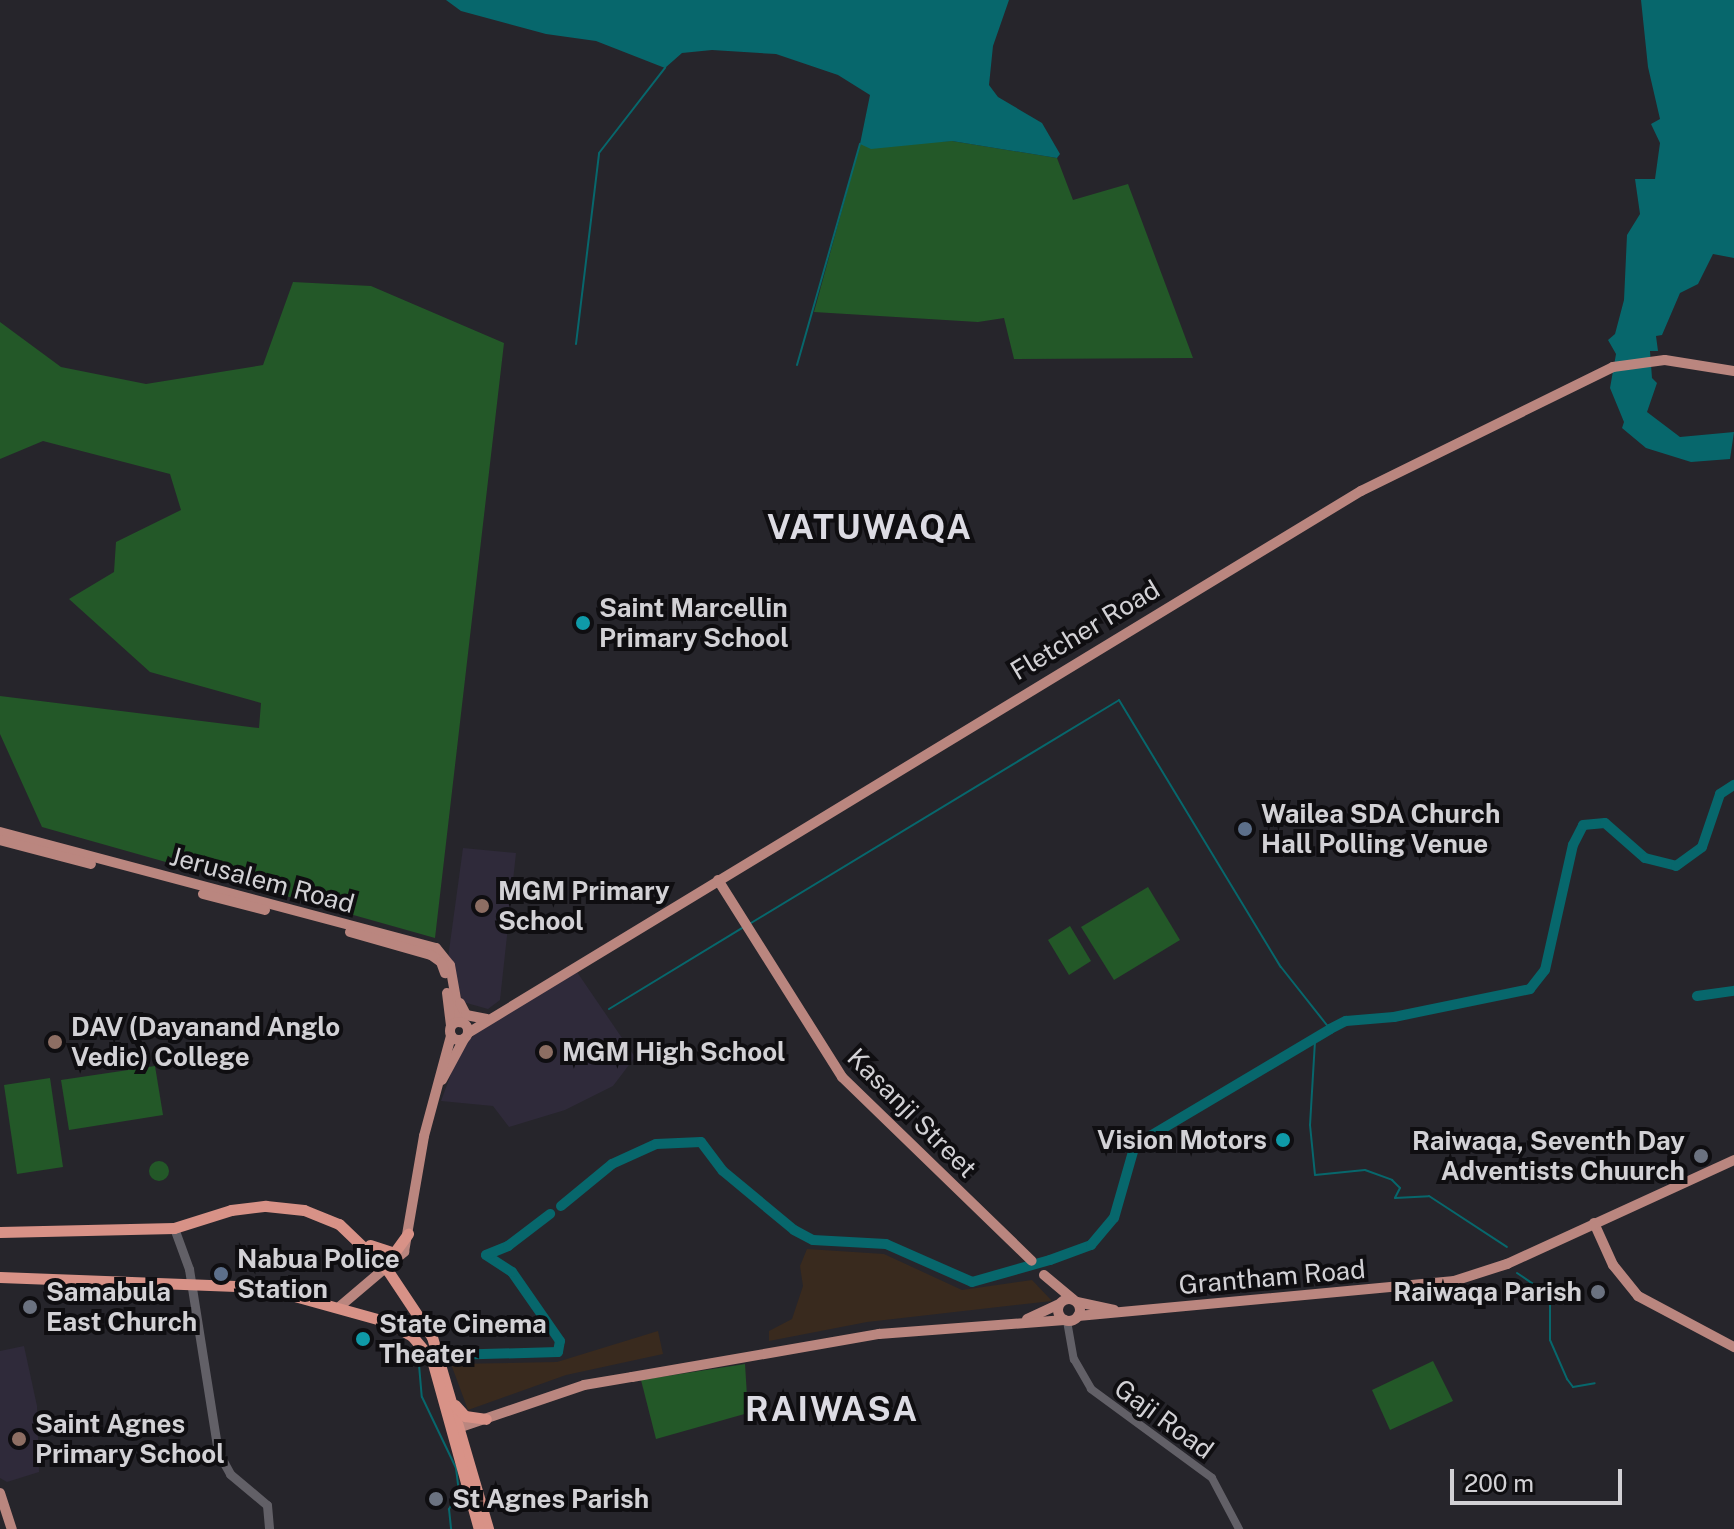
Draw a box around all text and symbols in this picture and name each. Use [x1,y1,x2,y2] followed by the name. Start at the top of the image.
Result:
[767,508,973,548] district label: VATUWAQA
[1005,573,1165,687] street label: Fletcher Road
[599,592,789,654] place label: Saint Marcellin Primary School
[574,614,592,632] marker: Saint Marcellin Primary School
[1261,798,1500,860] place label: Wailea SDA Church Hall Polling Venue
[1236,820,1254,838] marker: Wailea SDA Church Hall Polling Venue
[166,840,358,920] street label: Jerusalem Road
[498,875,670,936] place label: MGM Primary School
[473,897,491,915] marker: MGM Primary School
[71,1011,340,1072] place label: DAV (Dayanand Anglo Vedic) College
[46,1033,64,1051] marker: DAV (Dayanand Anglo Vedic) College
[562,1036,786,1068] place label: MGM High School
[841,1042,983,1184] street label: Kasanji Street
[537,1043,555,1061] marker: MGM High School
[1097,1124,1267,1156] place label: Vision Motors
[1412,1125,1685,1186] place label: Raiwaqa, Seventh Day Adventists Chuurch
[1274,1131,1292,1149] marker: Vision Motors
[1692,1147,1710,1165] marker: Raiwaqa, Seventh Day Adventists Chuurch
[237,1243,400,1304] place label: Nabua Police Station
[1177,1253,1367,1301] street label: Grantham Road
[212,1265,230,1283] marker: Nabua Police Station
[46,1276,197,1338] place label: Samabula East Church
[1393,1276,1582,1308] place label: Raiwaqa Parish
[1589,1283,1607,1301] marker: Raiwaqa Parish
[21,1298,39,1316] marker: Samabula East Church
[379,1308,547,1370] place label: State Cinema Theater
[354,1330,372,1348] marker: State Cinema Theater
[1108,1373,1220,1465] street label: Gaji Road
[745,1390,919,1430] district label: RAIWASA
[35,1408,225,1470] place label: Saint Agnes Primary School
[10,1430,28,1448] marker: Saint Agnes Primary School
[1454,1453,1626,1503] scale bar
[1464,1469,1534,1497] text: 200 m
[452,1483,649,1515] place label: St Agnes Parish
[427,1490,445,1508] marker: St Agnes Parish

